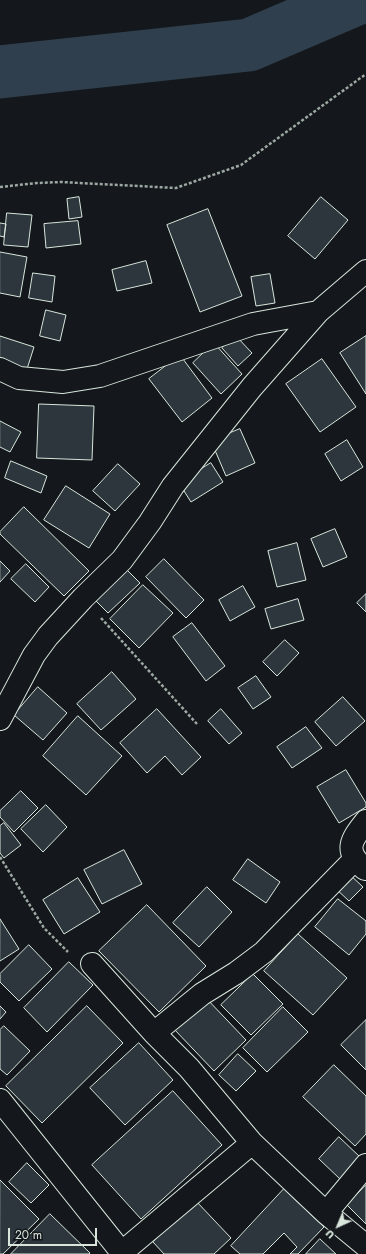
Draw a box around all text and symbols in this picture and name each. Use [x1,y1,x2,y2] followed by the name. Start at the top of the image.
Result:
[318,1206,358,1246] north arrow
[10,1220,99,1246] scale bar
[15,1226,42,1244] text: 20 m
[321,1226,338,1243] text: U

